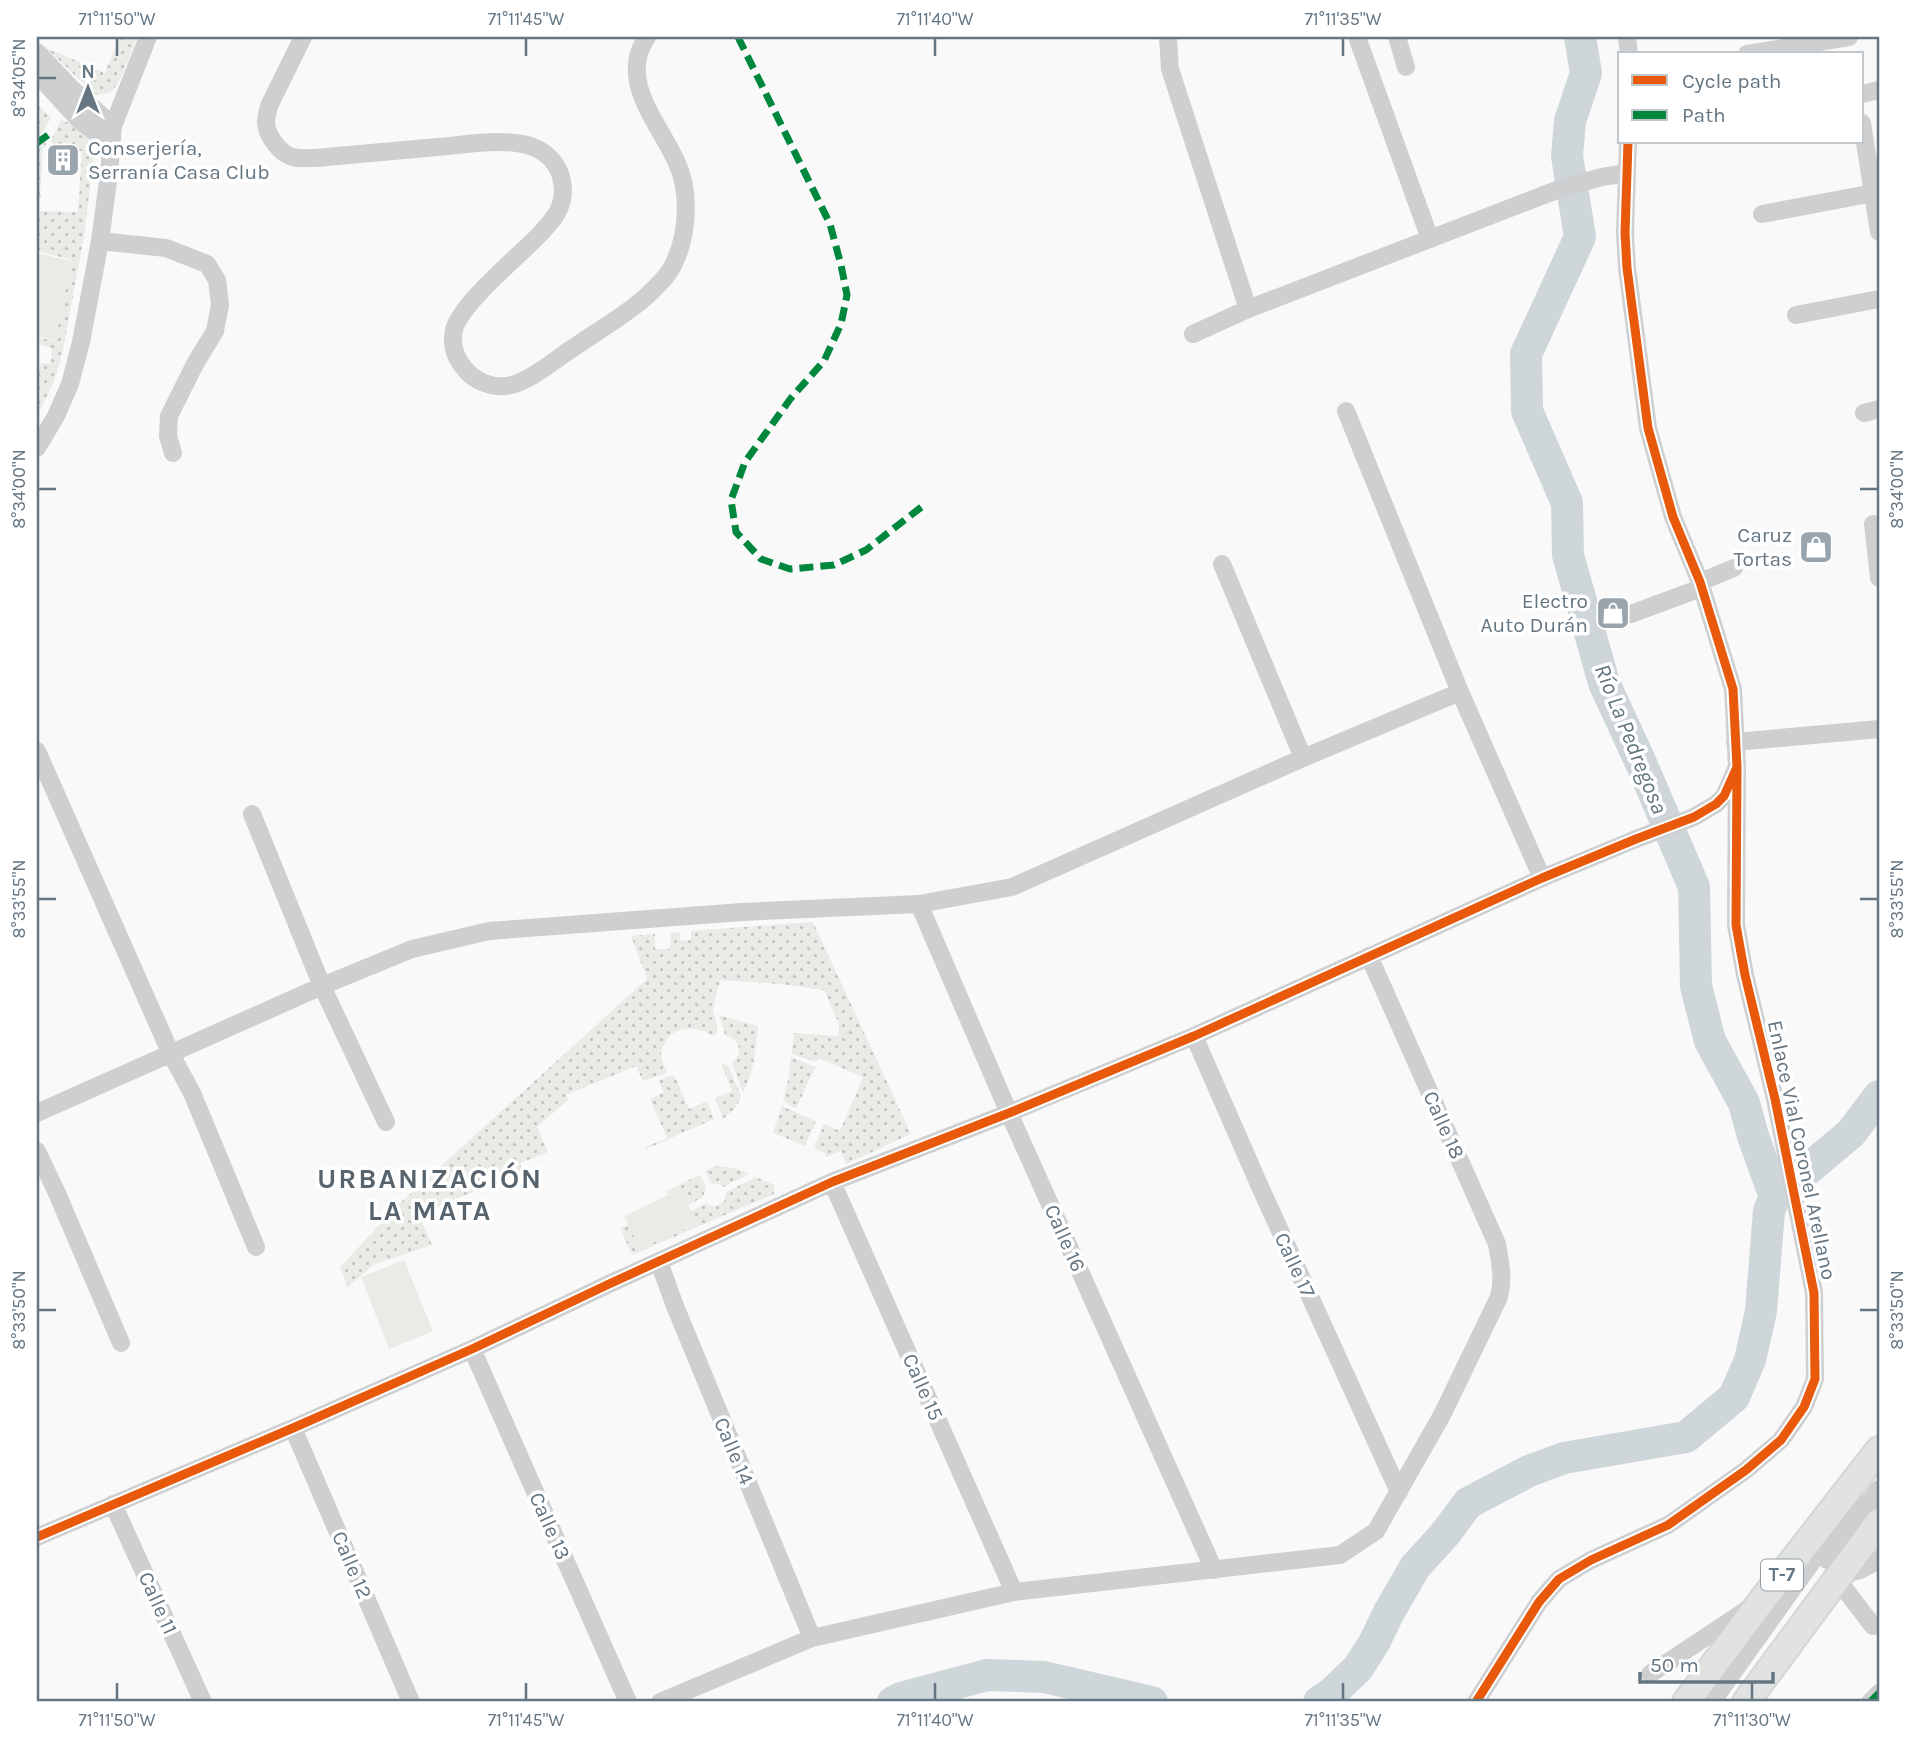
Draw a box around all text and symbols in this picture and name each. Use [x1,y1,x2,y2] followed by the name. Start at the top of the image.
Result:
[78,8,156,30] text: 71°11'50"W
[488,8,564,30] text: 71°11'45"W
[896,8,974,30] text: 71°11'40"W
[1304,8,1382,30] text: 71°11'35"W
[8,39,30,117] text: 8°34'05"N
[52,52,122,122] north arrow
[1618,52,1864,144] legend
[81,61,95,83] text: N
[1682,69,1782,93] text: Cycle path
[1682,103,1726,127] text: Path
[88,136,270,184] place label: Conserjería, Serranía Casa Club
[44,141,82,179] building icon: Conserjería, Serranía Casa Club
[8,449,30,529] text: 8°34'00"N
[1886,449,1908,529] text: 8°34'00"N
[1734,523,1792,571] place label: Caruz Tortas
[1797,528,1835,566] shop icon: Caruz Tortas
[1480,589,1588,637] place label: Electro Auto Durán
[1594,594,1632,632] shop icon: Electro Auto Durán
[1589,660,1673,818] water label: Río La Pedregosa
[8,859,30,939] text: 8°33'55"N
[1886,859,1908,939] text: 8°33'55"N
[1763,1018,1841,1282] street label: Enlace Vial Coronel Arellano
[1418,1087,1470,1163] street label: Calle 18
[317,1161,543,1227] district label: URBANIZACIÓN LA MATA
[1040,1201,1090,1275] street label: Calle 16
[1270,1229,1320,1301] street label: Calle 17
[8,1270,30,1350] text: 8°33'50"N
[1886,1270,1908,1350] text: 8°33'50"N
[898,1350,948,1424] street label: Calle 15
[709,1414,759,1488] street label: Calle 14
[525,1489,575,1563] street label: Calle 13
[327,1528,377,1602] street label: Calle 12
[1761,1560,1803,1590] road number: T-7
[134,1568,182,1638] street label: Calle 11
[1640,1641,1772,1685] scale bar
[1650,1653,1699,1677] text: 50 m
[78,1709,156,1731] text: 71°11'50"W
[488,1709,564,1731] text: 71°11'45"W
[896,1709,974,1731] text: 71°11'40"W
[1304,1709,1382,1731] text: 71°11'35"W
[1713,1709,1791,1731] text: 71°11'30"W

